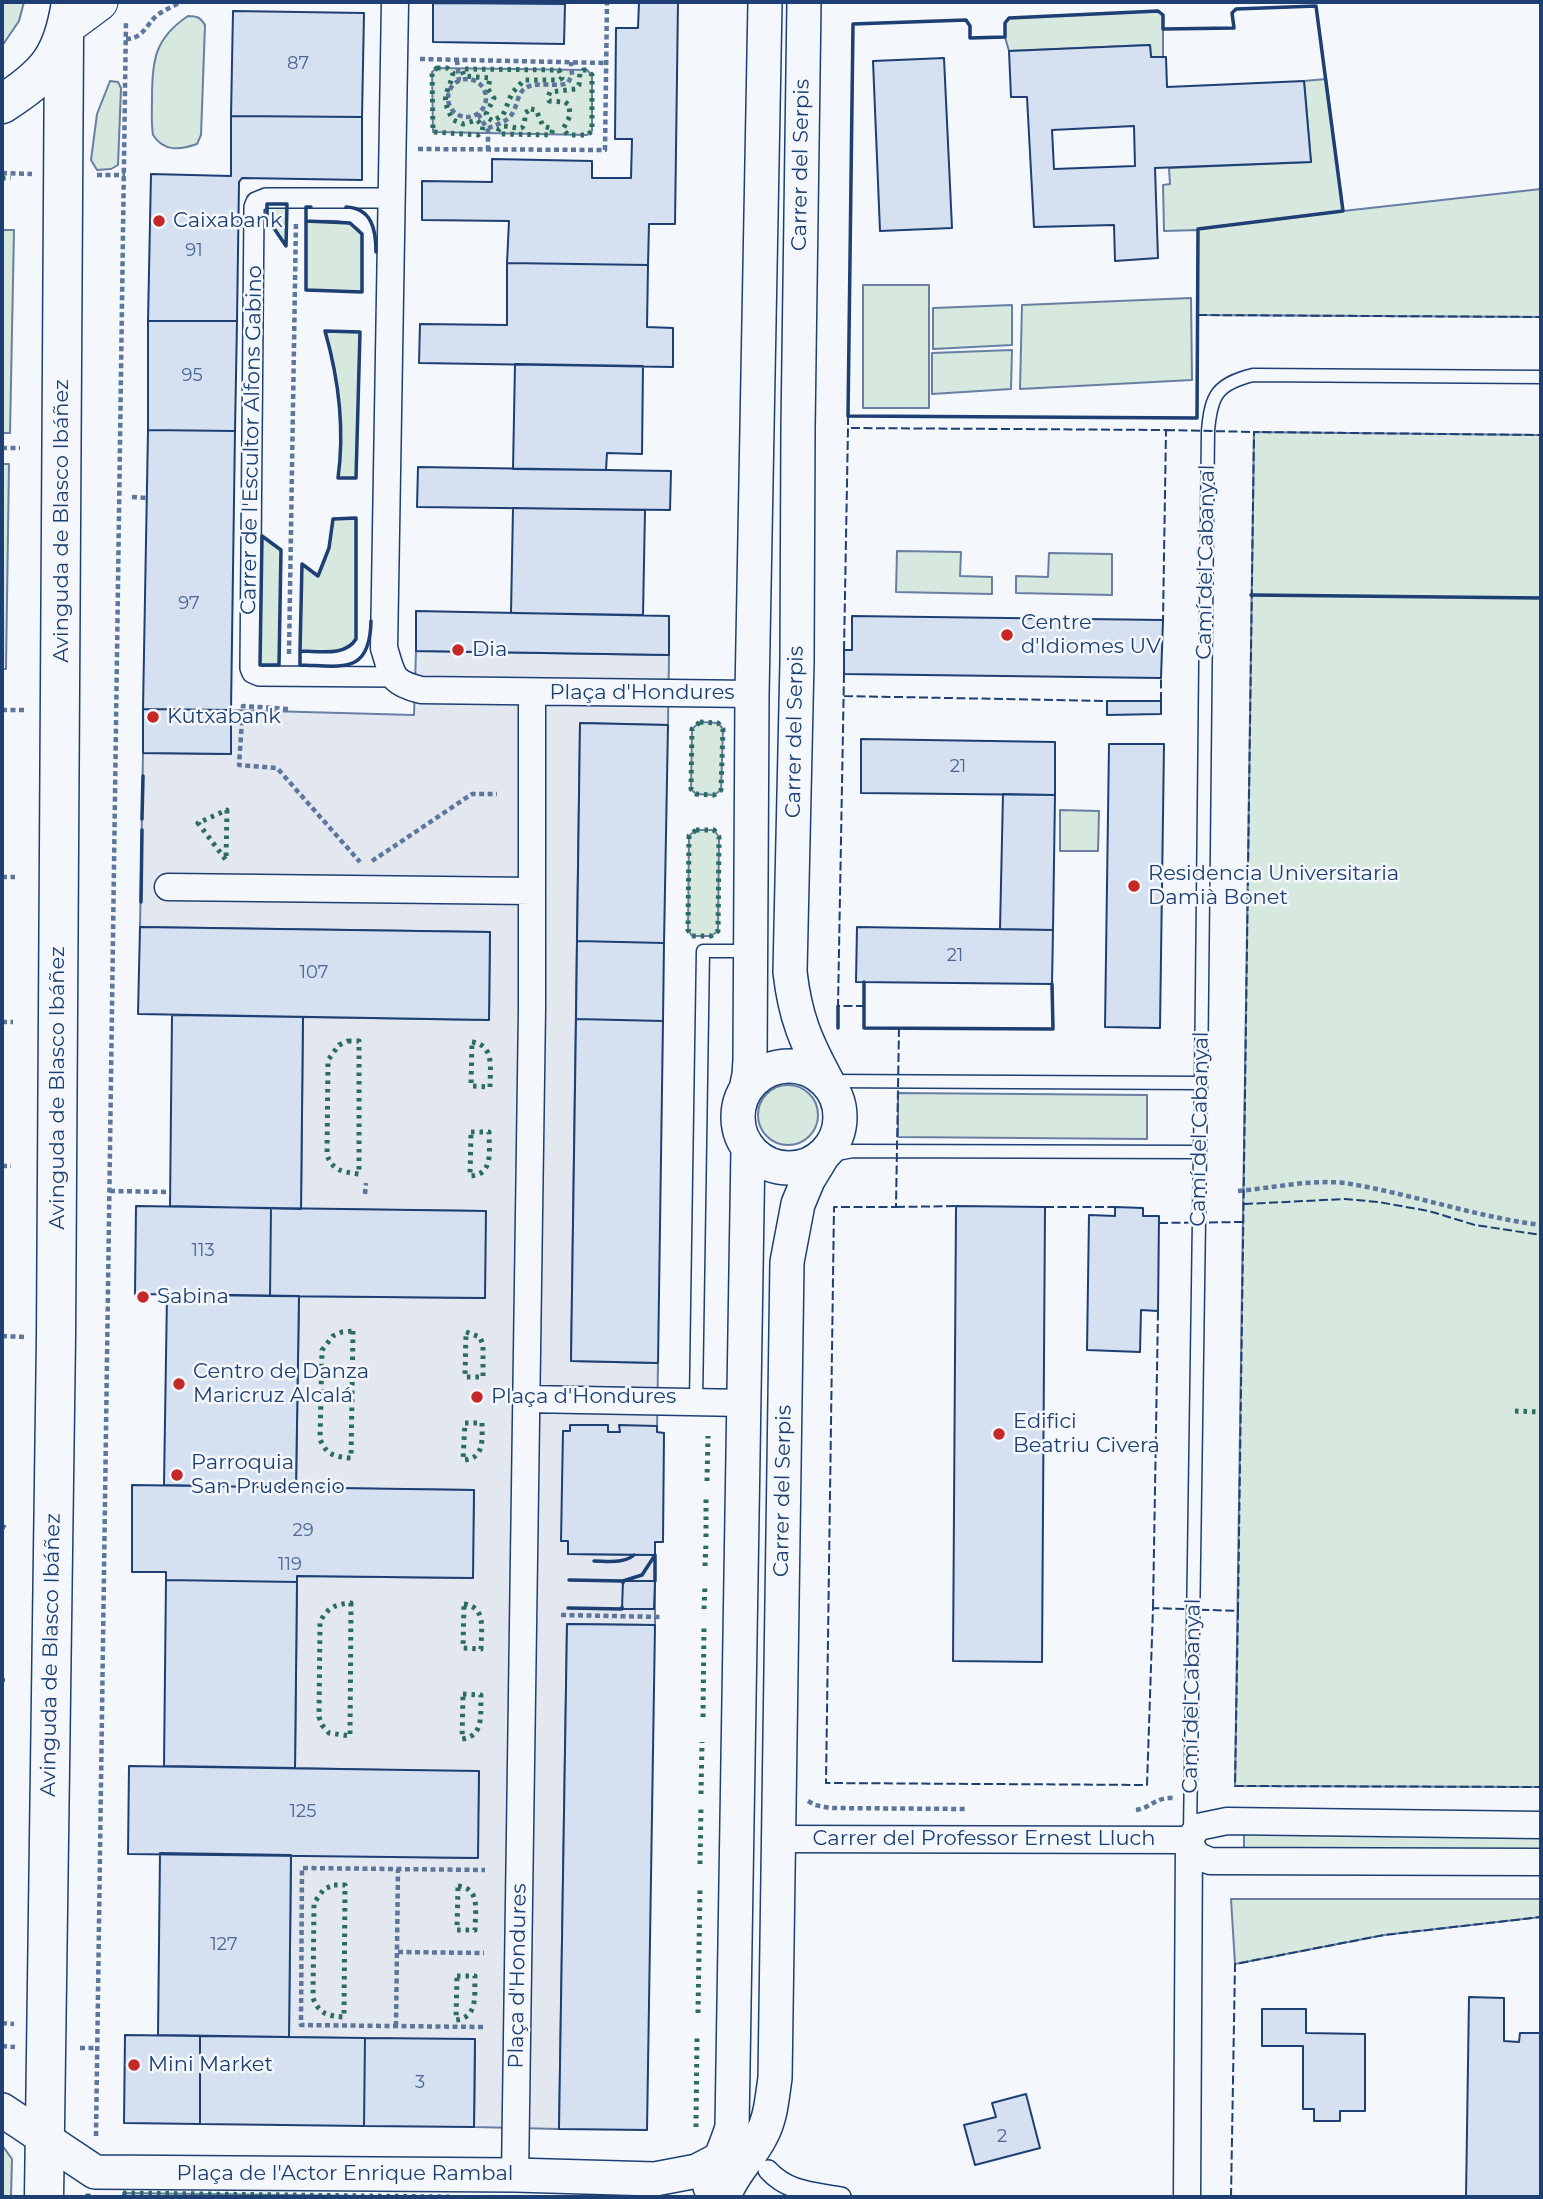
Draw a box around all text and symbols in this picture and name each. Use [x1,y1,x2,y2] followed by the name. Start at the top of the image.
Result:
[287,53,309,75] house number: 87
[787,79,815,251] street label: Carrer del Serpis
[173,208,282,234] place label: Caixabank
[151,213,167,229] marker: Caixabank
[185,240,203,262] house number: 91
[236,265,268,615] street label: Carrer de l'Escultor Alfons Gabino
[181,365,203,387] house number: 95
[49,379,75,663] street label: Avinguda de Blasco Ibáñez
[1192,464,1220,660] street label: Camí del Cabanyal
[178,593,200,615] house number: 97
[1021,610,1161,660] place label: Centre d'Idiomes UV
[999,627,1015,643] marker: Centre d'Idiomes UV
[472,637,507,663] place label: Dia
[450,642,466,658] marker: Dia
[781,646,809,818] street label: Carrer del Serpis
[549,680,735,706] street label: Plaça d'Hondures
[167,704,281,730] place label: Kutxabank
[145,709,161,725] marker: Kutxabank
[950,756,966,778] house number: 21
[1148,861,1399,911] place label: Residencia Universitaria Damià Bonet
[1126,878,1142,894] marker: Residencia Universitaria Damià Bonet
[947,945,963,967] house number: 21
[45,946,71,1230] street label: Avinguda de Blasco Ibáñez
[300,962,328,984] house number: 107
[1186,1031,1214,1227] street label: Camí del Cabanyal
[191,1240,215,1262] house number: 113
[157,1284,229,1310] place label: Sabina
[135,1289,151,1305] marker: Sabina
[193,1359,369,1409] place label: Centro de Danza Maricruz Alcalá
[171,1376,187,1392] marker: Centro de Danza Maricruz Alcalá
[491,1384,676,1410] place label: Plaça d'Hondures
[469,1389,485,1405] marker: Plaça d'Hondures
[769,1405,797,1577] street label: Carrer del Serpis
[1013,1409,1160,1459] place label: Edifici Beatriu Civera
[991,1426,1007,1442] marker: Edifici Beatriu Civera
[191,1450,345,1500] place label: Parroquia San Prudencio
[169,1467,185,1483] marker: Parroquia San Prudencio
[36,1513,66,1797] street label: Avinguda de Blasco Ibáñez
[292,1520,314,1542] house number: 29
[278,1554,302,1576] house number: 119
[1178,1598,1206,1794] street label: Camí del Cabanyal
[290,1801,316,1823] house number: 125
[813,1826,1155,1852] street label: Carrer del Professor Ernest Lluch
[504,1883,532,2069] street label: Plaça d'Hondures
[210,1934,238,1956] house number: 127
[148,2052,273,2078] place label: Mini Market
[126,2057,142,2073] marker: Mini Market
[415,2072,425,2094] house number: 3
[997,2126,1007,2148] house number: 2
[177,2161,513,2187] street label: Plaça de l'Actor Enrique Rambal

